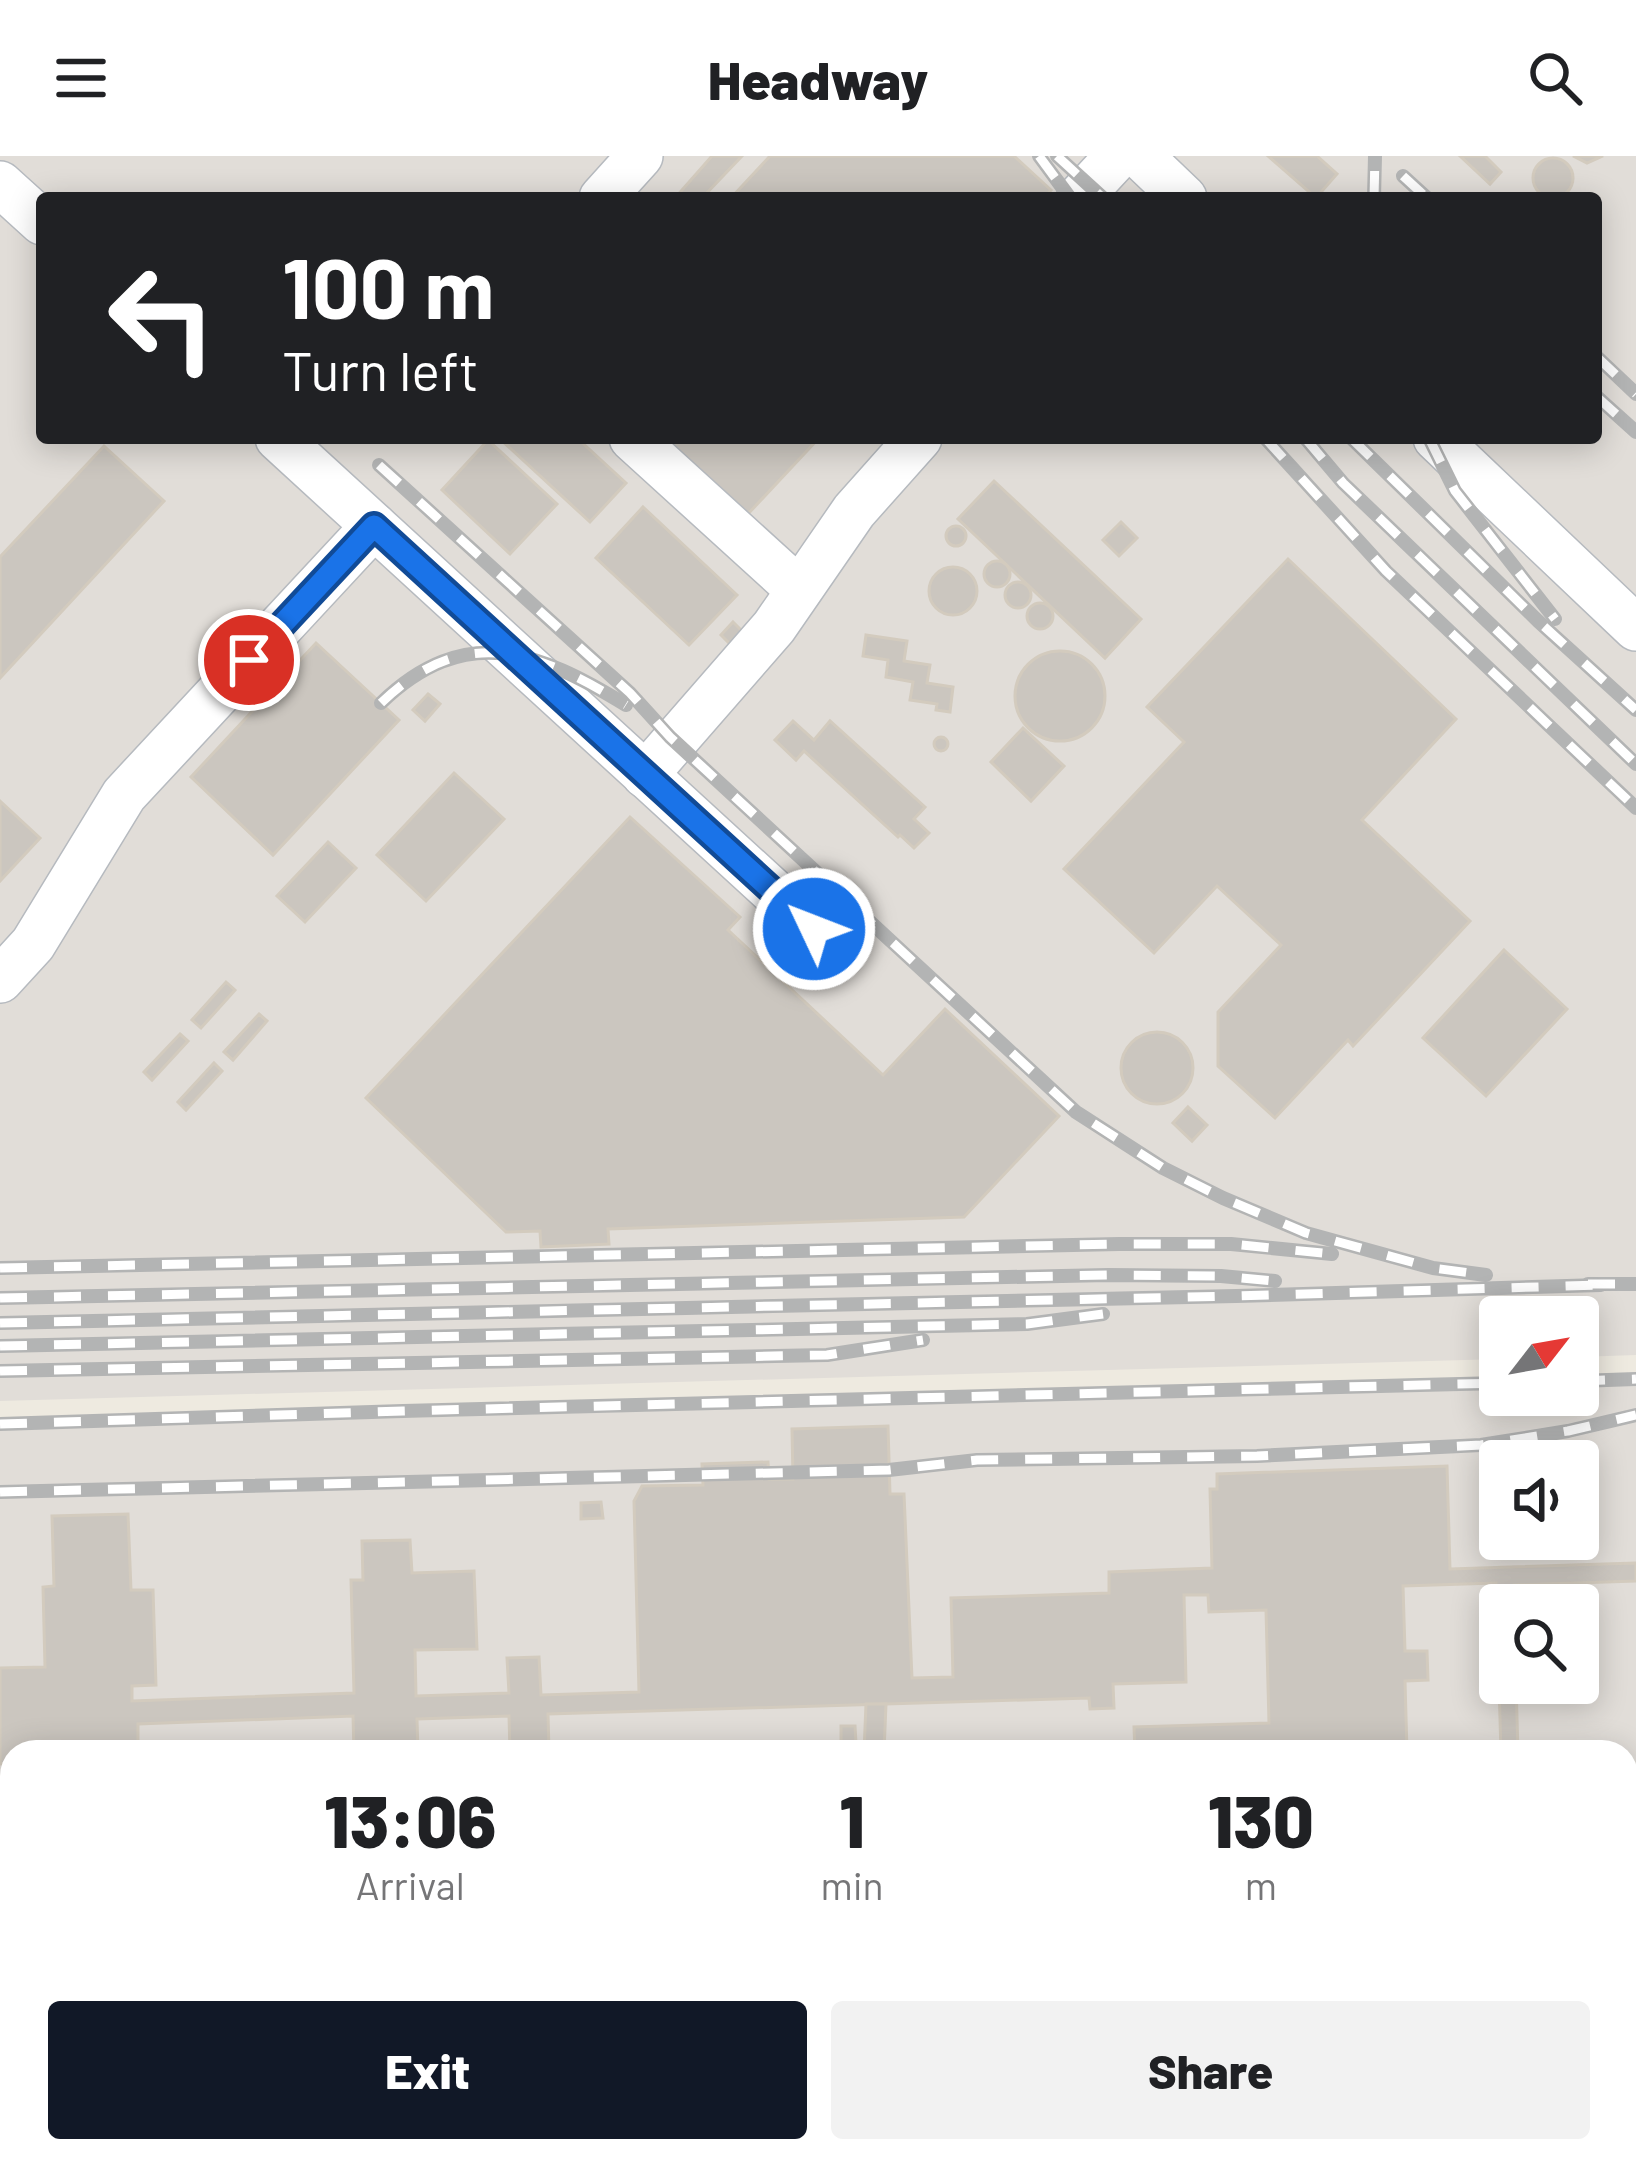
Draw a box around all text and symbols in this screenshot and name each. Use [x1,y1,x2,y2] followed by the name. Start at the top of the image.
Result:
[48,45,114,111] icon: menu
[1522,45,1588,111] icon: search
[708,46,928,111] text: Headway
[282,235,494,336] text: 100 m
[84,240,240,396] icon: left
[282,337,479,402] text: Turn left
[198,609,300,711] pin
[216,627,282,693] icon: arrive
[751,866,877,992] position arrow
[1479,1296,1599,1416] north arrow
[1479,1296,1599,1704] map controls
[1479,1440,1599,1560] button: sound
[1479,1584,1599,1704] button: search
[324,1776,496,1862] text: 13:06
[839,1776,865,1862] text: 1
[1208,1776,1314,1862] text: 130
[356,1861,465,1908] text: Arrival
[820,1861,884,1908] text: min
[1245,1861,1277,1908] text: m
[48,2001,807,2139] button: Exit
[831,2001,1590,2139] button: Share

